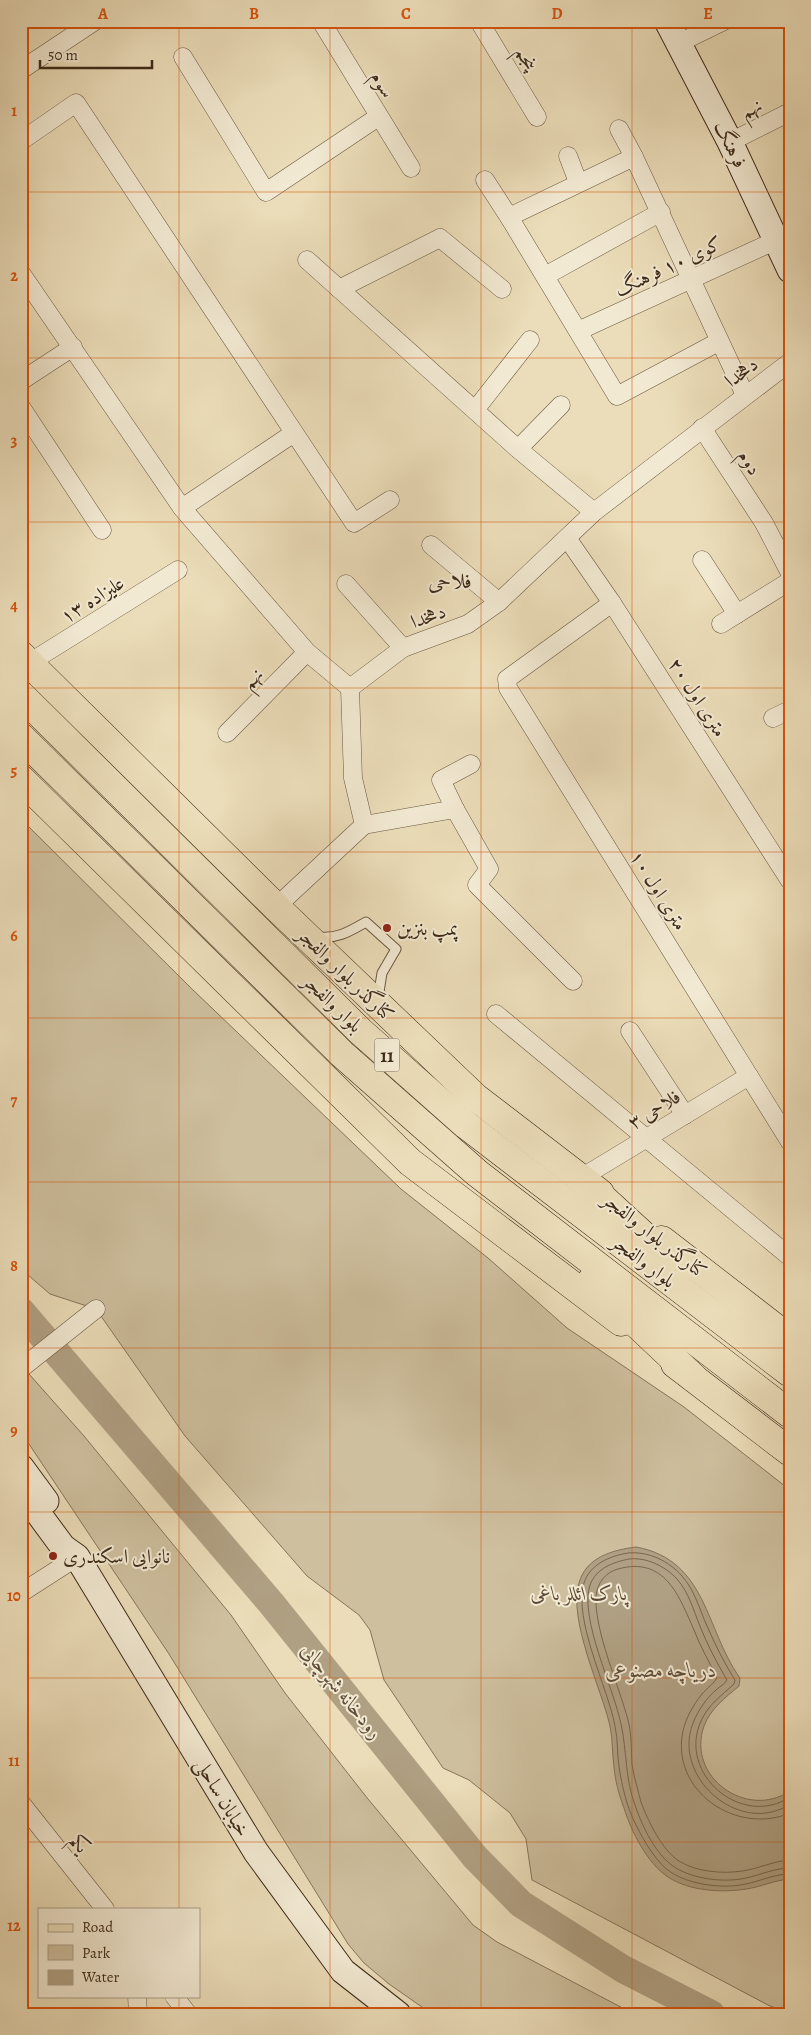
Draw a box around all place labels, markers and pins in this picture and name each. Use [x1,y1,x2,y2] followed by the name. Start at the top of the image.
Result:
[397,915,459,943] place label: پمپ بنزین
[381,922,393,934] marker: پمپ بنزین
[63,1543,170,1570] place label: نانوایی اسکندری
[47,1550,59,1562] marker: نانوایی اسکندری

